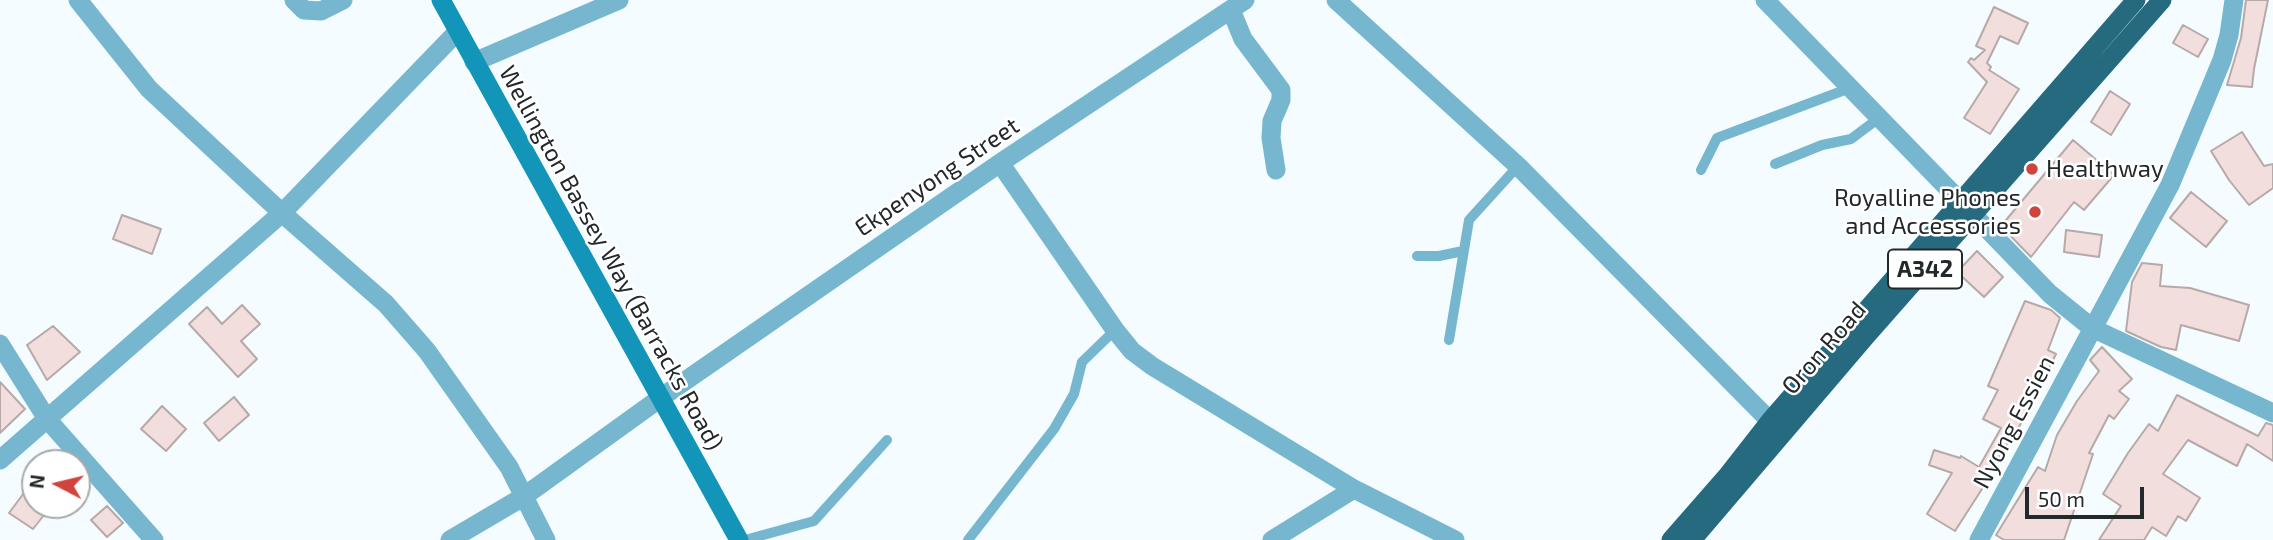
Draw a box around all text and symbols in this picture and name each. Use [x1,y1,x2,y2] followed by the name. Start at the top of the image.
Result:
[493,61,729,455] street label: Wellington Bassey Way (Barracks Road)
[849,111,1025,243] street label: Ekpenyong Street
[2046,155,2164,183] place label: Healthway
[2024,161,2040,177] marker: Healthway
[1834,184,2021,240] place label: Royalline Phones and Accessories
[2027,204,2043,220] marker: Royalline Phones and Accessories
[1888,250,1962,288] road number: A342
[1776,296,1872,400] street label: Oron Road
[1967,351,2061,493] street label: Nyong Essien
[21,449,91,519] north arrow
[24,473,49,490] text: N
[2028,474,2147,518] scale bar
[2038,486,2085,511] text: 50 m

